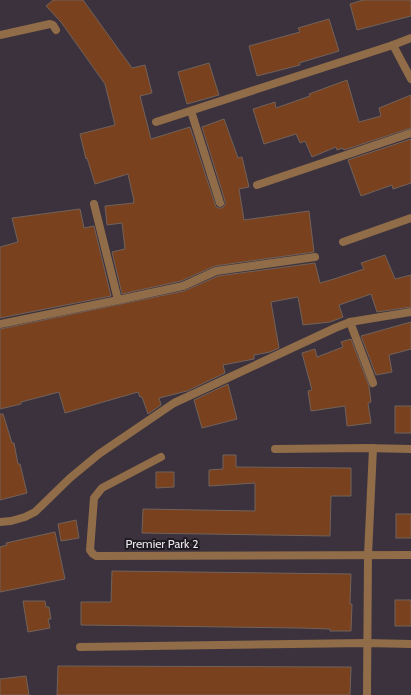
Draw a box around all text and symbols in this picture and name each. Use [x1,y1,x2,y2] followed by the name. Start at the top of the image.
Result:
[126,536,198,551] street label: Premier Park 2

